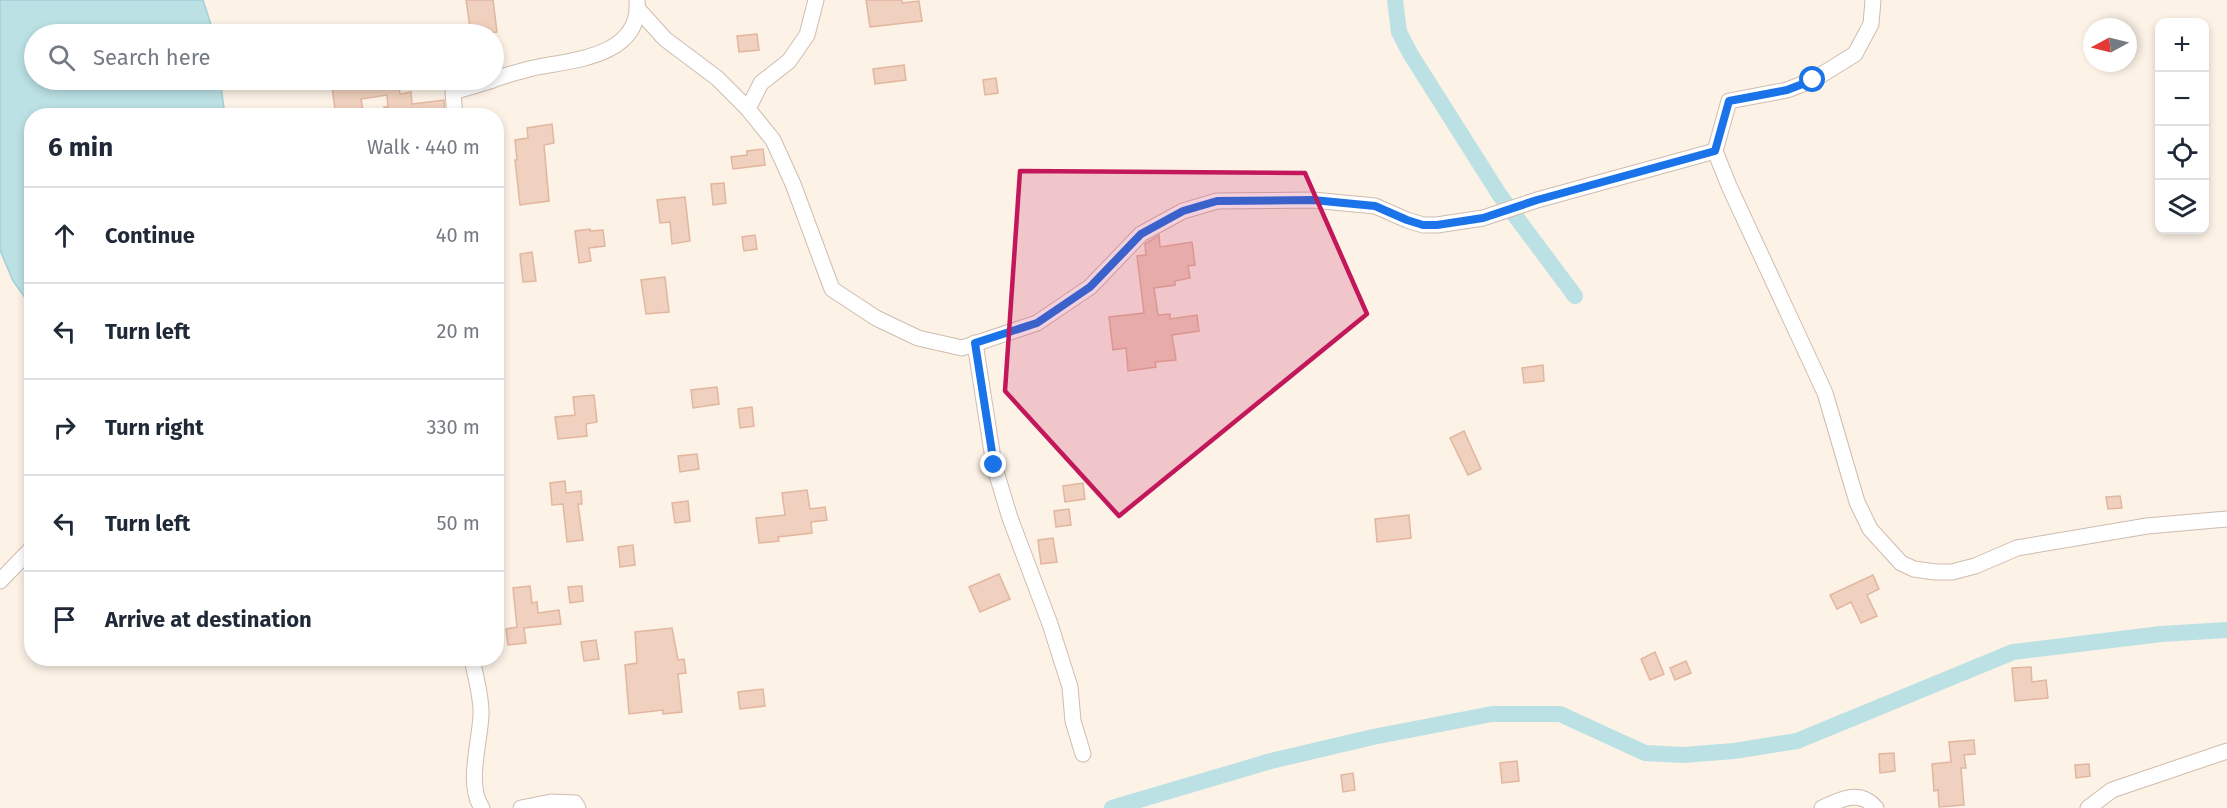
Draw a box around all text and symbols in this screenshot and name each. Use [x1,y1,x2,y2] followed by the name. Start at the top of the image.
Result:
[2083,18,2137,72] north arrow
[2155,18,2209,234] map controls
[2155,18,2209,72] button: +
[24,24,504,90] search box
[45,41,78,74] icon: search
[93,44,211,71] text: Search here
[1799,66,1825,92] route start
[2155,72,2209,126] button: −
[2155,126,2209,180] button: locate
[48,132,113,163] text: 6 min
[367,135,480,159] text: Walk · 440 m
[2155,180,2209,234] button: layers
[48,219,81,252] icon: ahead
[105,222,195,249] text: Continue
[436,223,480,247] text: 40 m
[48,315,81,348] icon: left
[105,318,190,345] text: Turn left
[437,319,480,343] text: 20 m
[48,411,81,444] icon: right
[105,414,204,441] text: Turn right
[426,415,480,439] text: 330 m
[980,451,1006,477] route end
[48,507,81,540] icon: left
[105,510,190,537] text: Turn left
[436,511,480,535] text: 50 m
[48,603,81,636] icon: arrive
[105,606,312,633] text: Arrive at destination

